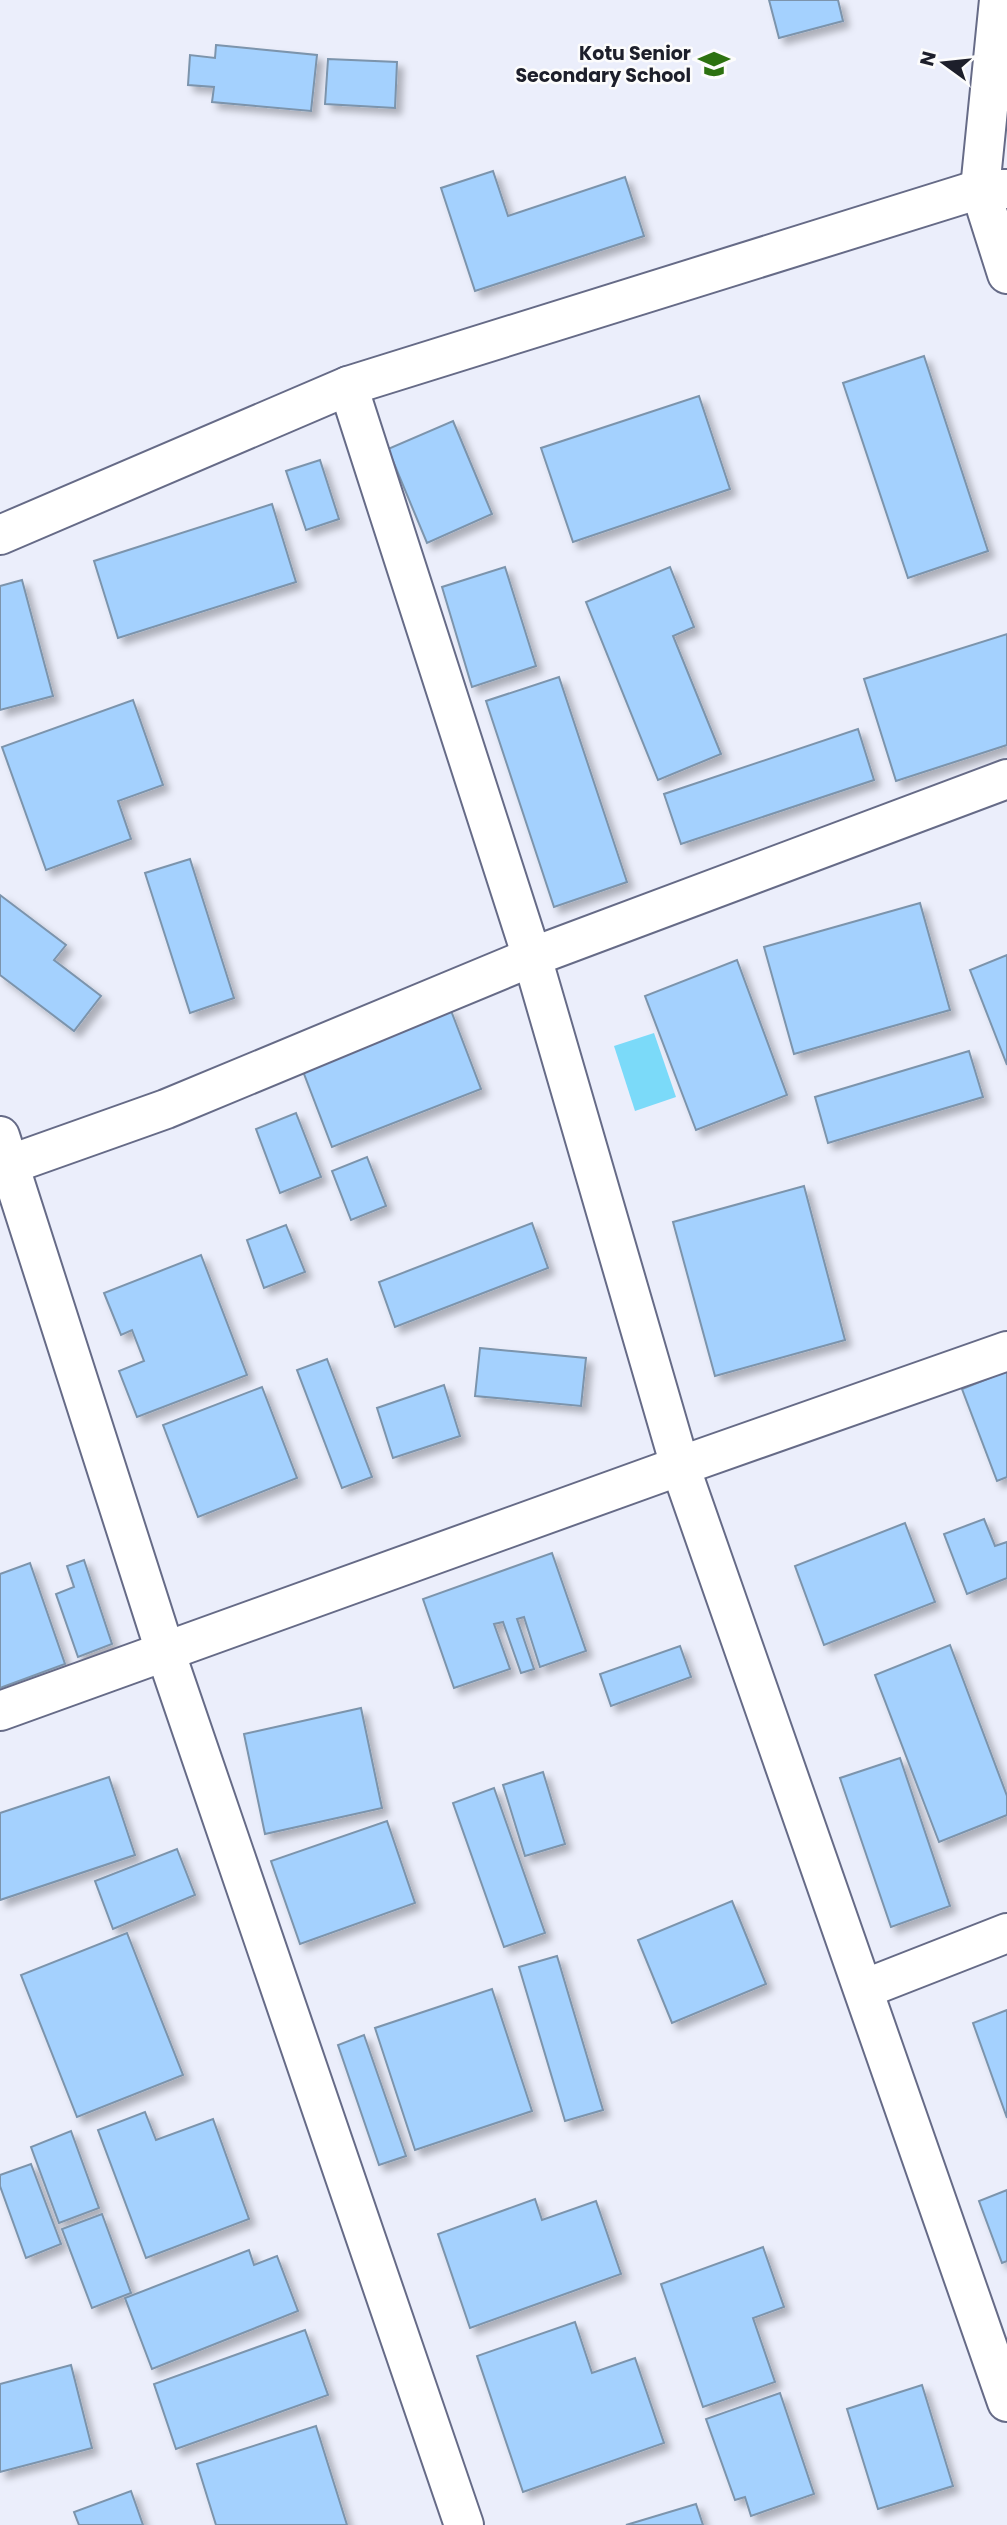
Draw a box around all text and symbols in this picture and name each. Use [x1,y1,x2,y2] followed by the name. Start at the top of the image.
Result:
[909,28,979,98] north arrow
[515,40,691,89] place label: Kotu Senior Secondary School
[697,47,731,81] school or university icon: Kotu Senior Secondary School
[913,48,943,69] text: N

